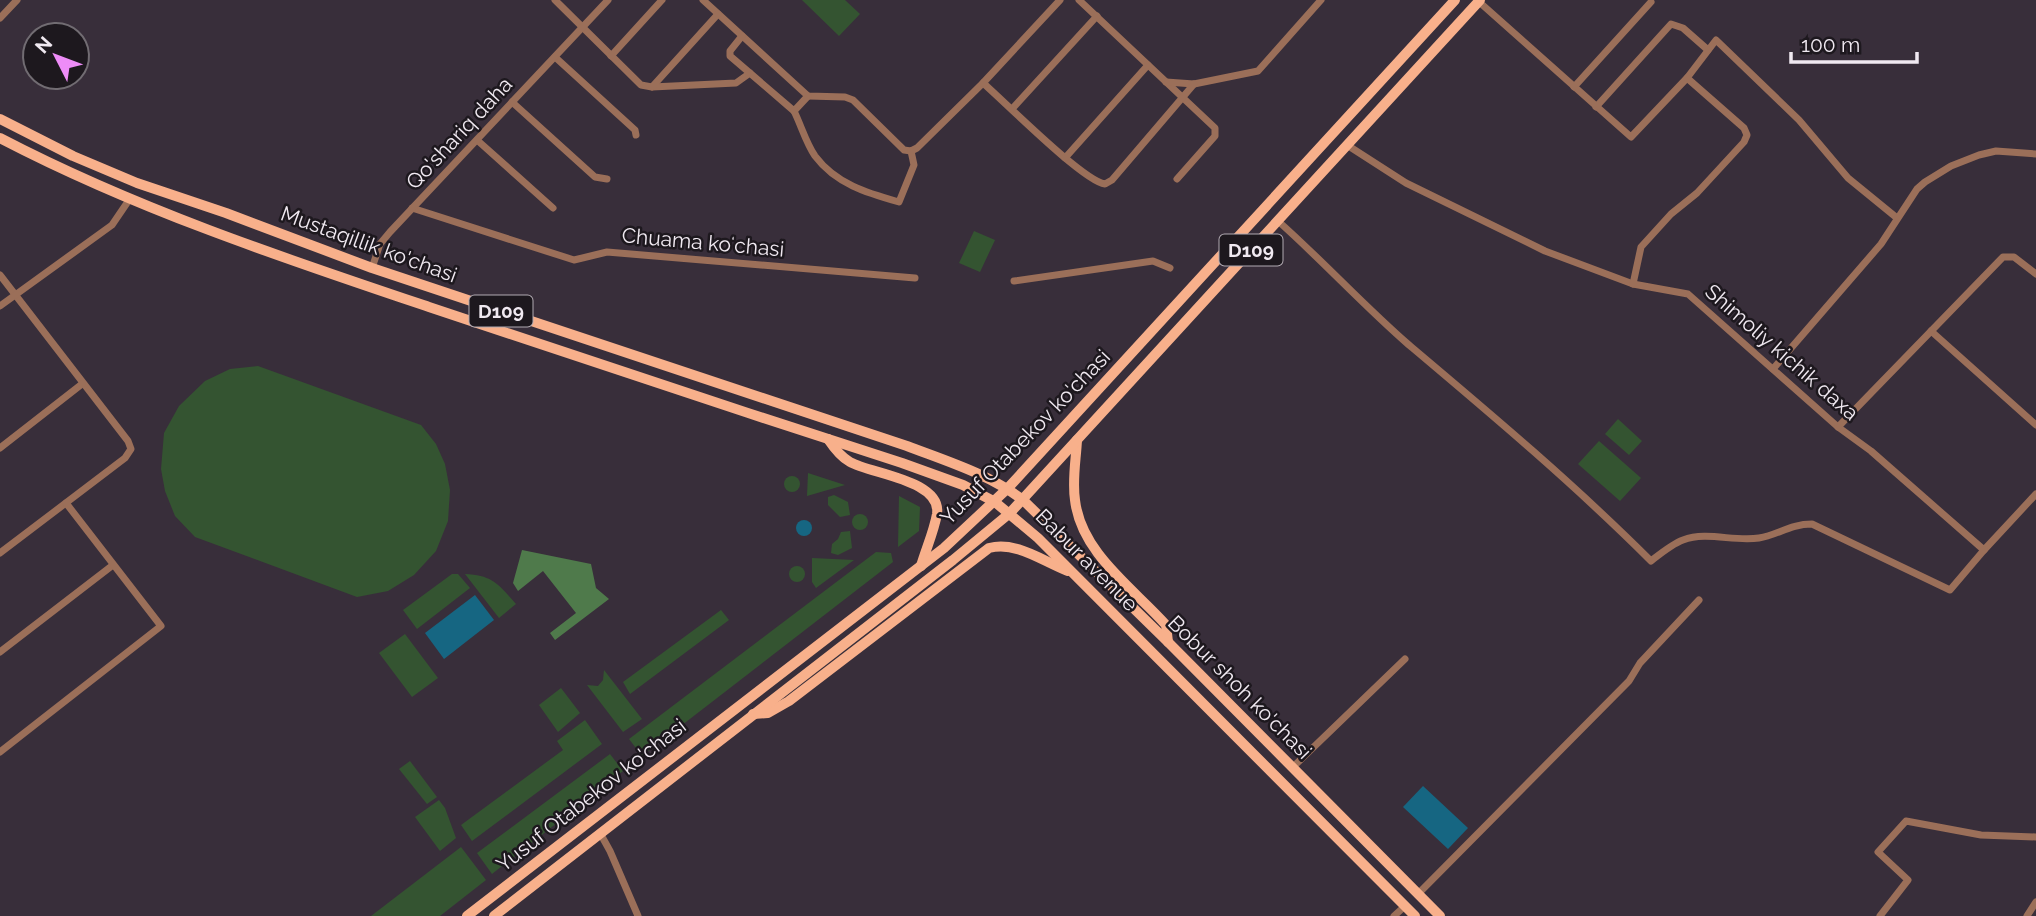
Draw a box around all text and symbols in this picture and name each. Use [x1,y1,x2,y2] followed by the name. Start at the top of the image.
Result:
[21,21,91,91] north arrow
[1791,21,1917,65] scale bar
[30,32,56,57] text: N
[1801,32,1860,57] text: 100 m
[401,72,517,194] street label: Qo'shariq daha
[278,201,460,287] street label: Mustaqillik ko'chasi
[621,222,785,262] street label: Chuama koʻchasi
[1220,234,1282,266] road number: D109
[1700,279,1864,425] street label: Shimoliy kichik daxa
[470,296,532,326] road number: D109
[935,344,1115,530] street label: Yusuf Otabekov ko'chasi
[1031,504,1143,616] street label: Babur avenue
[1163,610,1317,764] street label: Bobur shoh ko'chasi
[491,713,691,877] street label: Yusuf Otabekov ko'chasi

